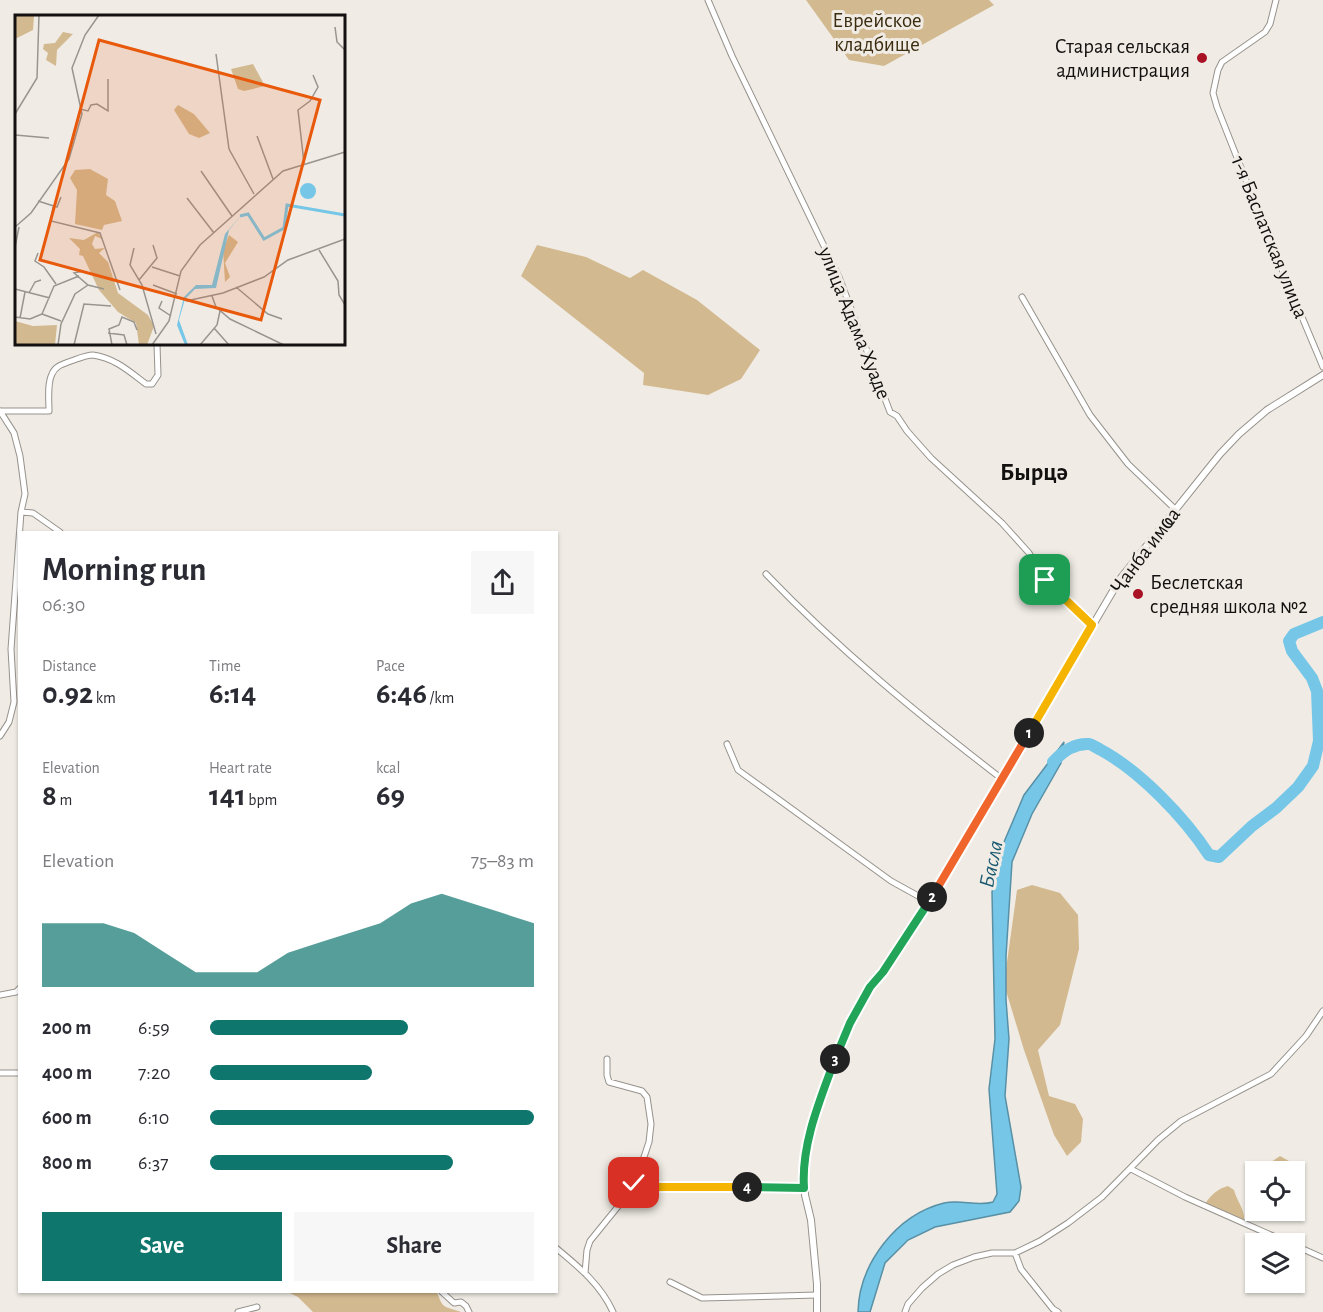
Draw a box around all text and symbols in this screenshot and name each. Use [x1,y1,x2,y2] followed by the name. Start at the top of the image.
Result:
[832,10,922,55] park label: Еврейское кладбище
[15,15,345,345] inset map
[1055,36,1190,81] place label: Старая сельская администрация
[1195,51,1209,65] marker: Старая сельская администрация
[1227,153,1312,322] street label: 1-я Баслатская улица
[814,243,895,402] street label: улица Адама Хуаде
[1000,461,1068,485] district label: Бырцә
[1107,503,1184,597] street label: Ҷанба имҩа
[471,551,534,614] button: share
[42,554,206,587] text: Morning run
[1019,554,1070,605] pin
[1028,563,1061,596] icon: arrive
[1150,572,1308,617] place label: Беслетская средняя школа №2
[1131,587,1145,601] marker: Беслетская средняя школа №2
[42,595,85,615] text: 06:30
[42,658,96,674] text: Distance
[209,658,241,674] text: Time
[376,658,405,674] text: Pace
[42,679,93,709] text: 0.92
[209,679,256,709] text: 6:14
[376,679,427,709] text: 6:46
[93,690,116,706] text: km
[427,690,454,706] text: /km
[1014,718,1044,748] pin: 1
[1026,725,1032,741] text: 1
[42,760,100,776] text: Elevation
[209,760,272,776] text: Heart rate
[376,760,400,776] text: kcal
[42,781,57,811] text: 8
[209,781,246,811] text: 141
[376,781,405,811] text: 69
[57,792,72,808] text: m
[246,792,277,808] text: bpm
[975,838,1007,890] water label: Басла
[42,851,114,871] text: Elevation
[471,851,534,871] text: 75–83 m
[917,882,947,912] pin: 2
[928,889,936,905] text: 2
[42,1018,91,1038] text: 200 m
[138,1018,170,1038] text: 6:59
[820,1044,850,1074] pin: 3
[832,1051,838,1067] text: 3
[42,1063,92,1083] text: 400 m
[138,1063,171,1083] text: 7:20
[42,1108,92,1128] text: 600 m
[138,1108,169,1128] text: 6:10
[42,1153,92,1173] text: 800 m
[138,1153,169,1173] text: 6:37
[608,1157,659,1208] pin
[1245,1161,1305,1293] map controls
[1245,1161,1305,1221] button: locate
[617,1166,650,1199] icon: check
[732,1172,762,1202] pin: 4
[743,1179,751,1195] text: 4
[42,1212,282,1281] button: Save
[294,1212,534,1281] button: Share
[1245,1233,1305,1293] button: layers

